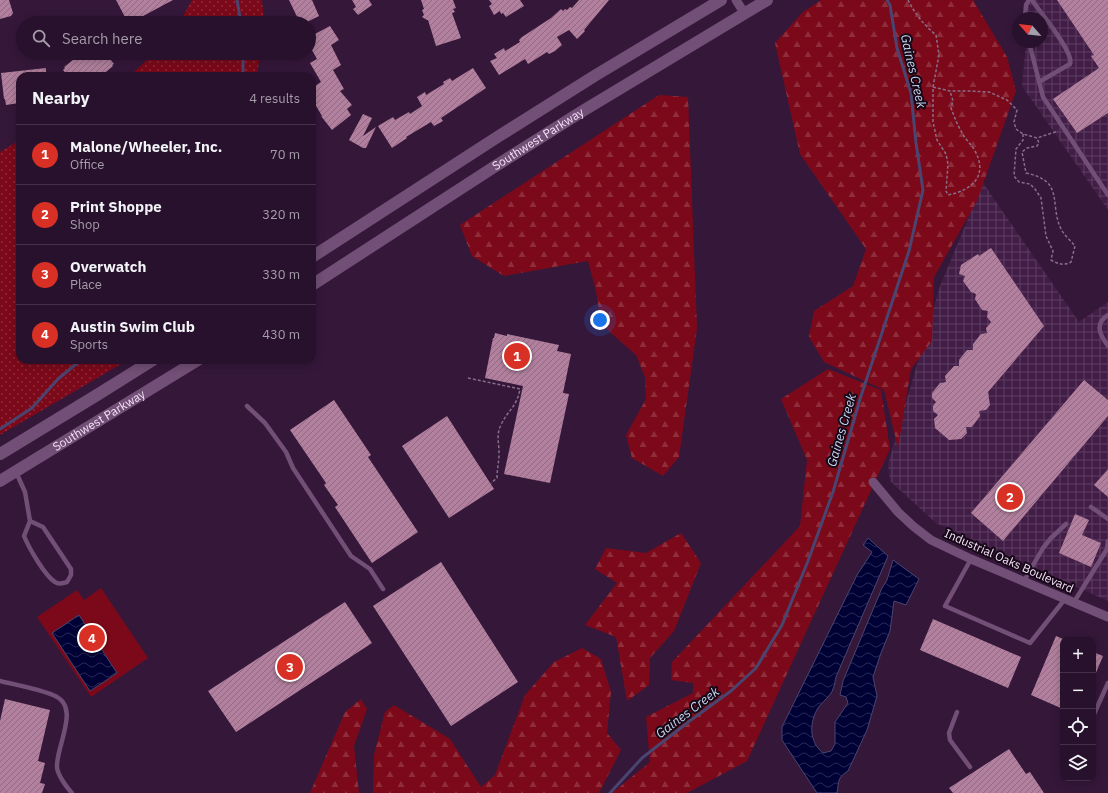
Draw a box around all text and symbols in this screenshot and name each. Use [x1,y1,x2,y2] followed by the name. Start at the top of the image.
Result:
[1012,12,1048,48] north arrow
[16,16,316,60] search box
[30,27,52,49] icon: search
[62,29,142,48] text: Search here
[897,33,930,110] water label: Gaines Creek
[32,87,90,109] text: Nearby
[249,90,300,107] text: 4 results
[489,104,587,173] street label: Southwest Parkway
[70,137,222,156] text: Malone/Wheeler, Inc.
[41,146,49,163] text: 1
[270,146,300,163] text: 70 m
[70,156,104,173] text: Office
[70,197,162,216] text: Print Shoppe
[41,206,49,223] text: 2
[262,206,300,223] text: 320 m
[70,216,100,233] text: Shop
[70,257,146,276] text: Overwatch
[41,266,49,283] text: 3
[262,266,300,283] text: 330 m
[70,276,102,293] text: Place
[590,310,610,330] your location
[70,317,195,336] text: Austin Swim Club
[41,326,49,343] text: 4
[262,326,300,343] text: 430 m
[70,336,108,353] text: Sports
[504,341,530,371] pin: 1
[50,386,148,454] street label: Southwest Parkway
[823,391,860,469] water label: Gaines Creek
[997,482,1023,512] pin: 2
[942,525,1076,596] street label: Industrial Oaks Boulevard
[79,623,105,653] pin: 4
[1060,637,1096,781] map controls
[1060,637,1096,673] button: +
[277,652,303,682] pin: 3
[1060,673,1096,709] button: −
[652,683,723,742] water label: Gaines Creek
[1060,709,1096,745] button: locate
[1060,745,1096,781] button: layers

